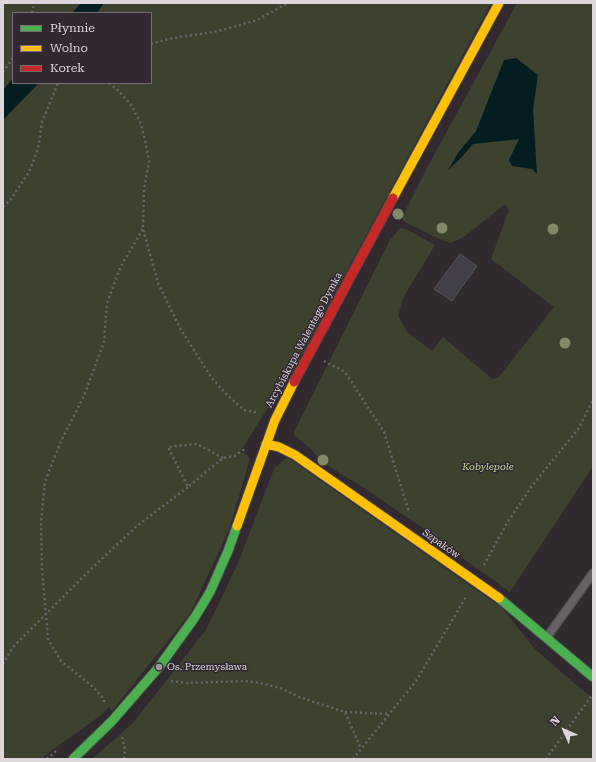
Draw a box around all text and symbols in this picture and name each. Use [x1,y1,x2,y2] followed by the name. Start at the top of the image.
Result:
[12,12,152,84] legend
[50,21,95,35] text: Płynnie
[50,41,88,55] text: Wolno
[50,61,85,75] text: Korek
[263,270,345,410] street label: Arcybiskupa Walentego Dymka
[462,461,514,473] park label: Kobylepole
[420,527,462,561] street label: Szpaków
[167,661,247,673] place label: Os. Przemysława
[154,662,164,672] marker: Os. Przemysława
[544,710,584,750] north arrow
[548,714,563,729] text: N

